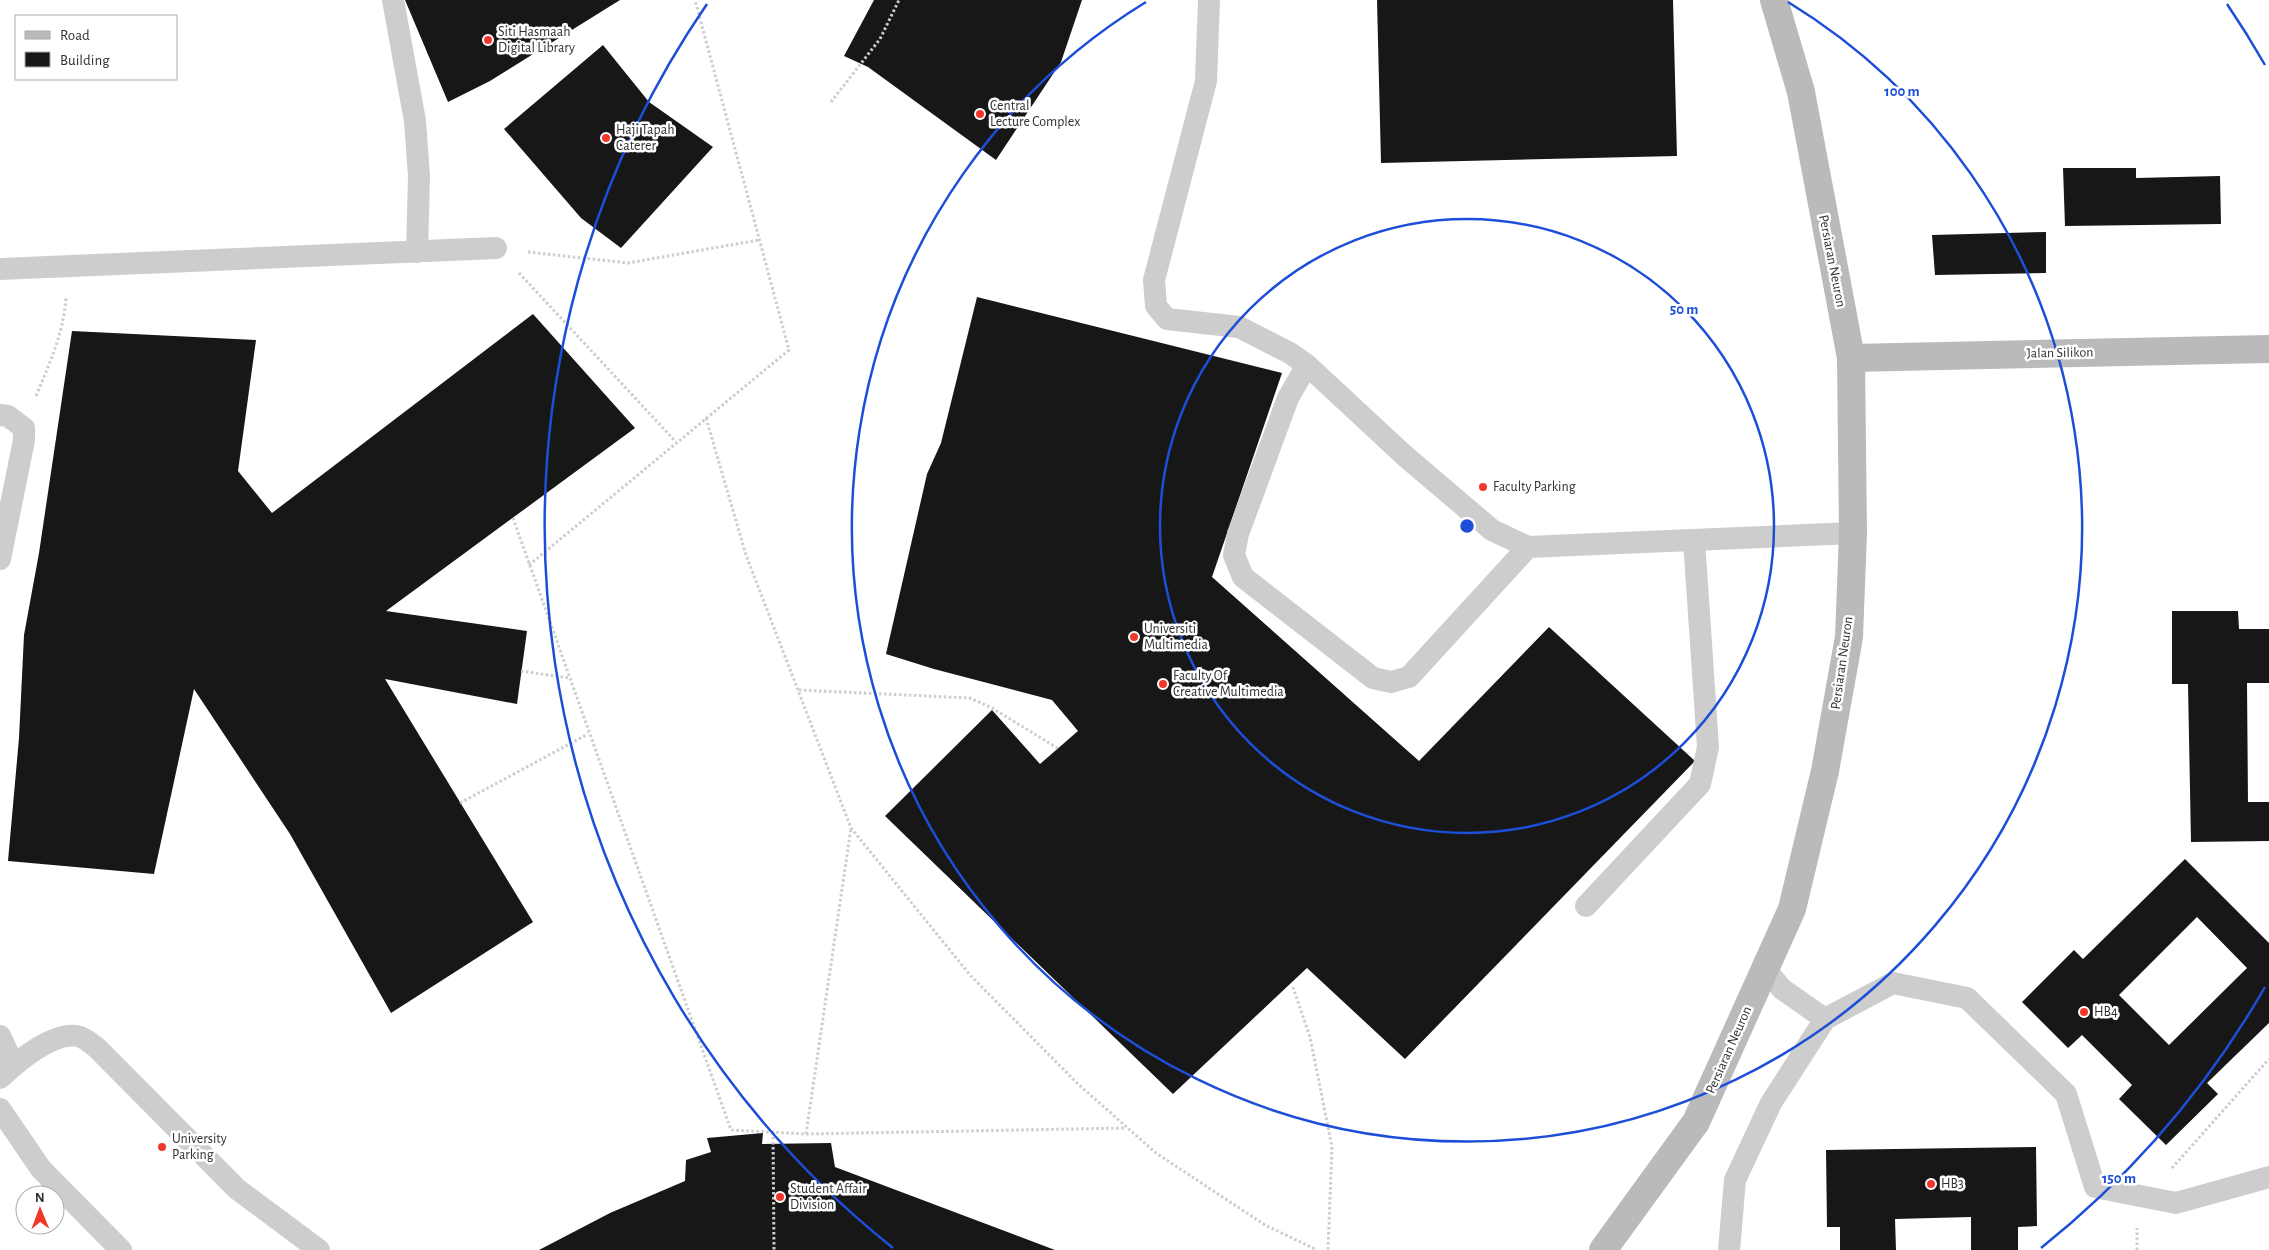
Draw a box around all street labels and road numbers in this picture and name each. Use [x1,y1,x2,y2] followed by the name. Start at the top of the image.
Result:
[1816,214,1848,308] street label: Persiaran Neuron
[2026,345,2094,361] street label: Jalan Silikon
[1829,615,1855,711] street label: Persiaran Neuron
[1703,1004,1755,1096] street label: Persiaran Neuron

